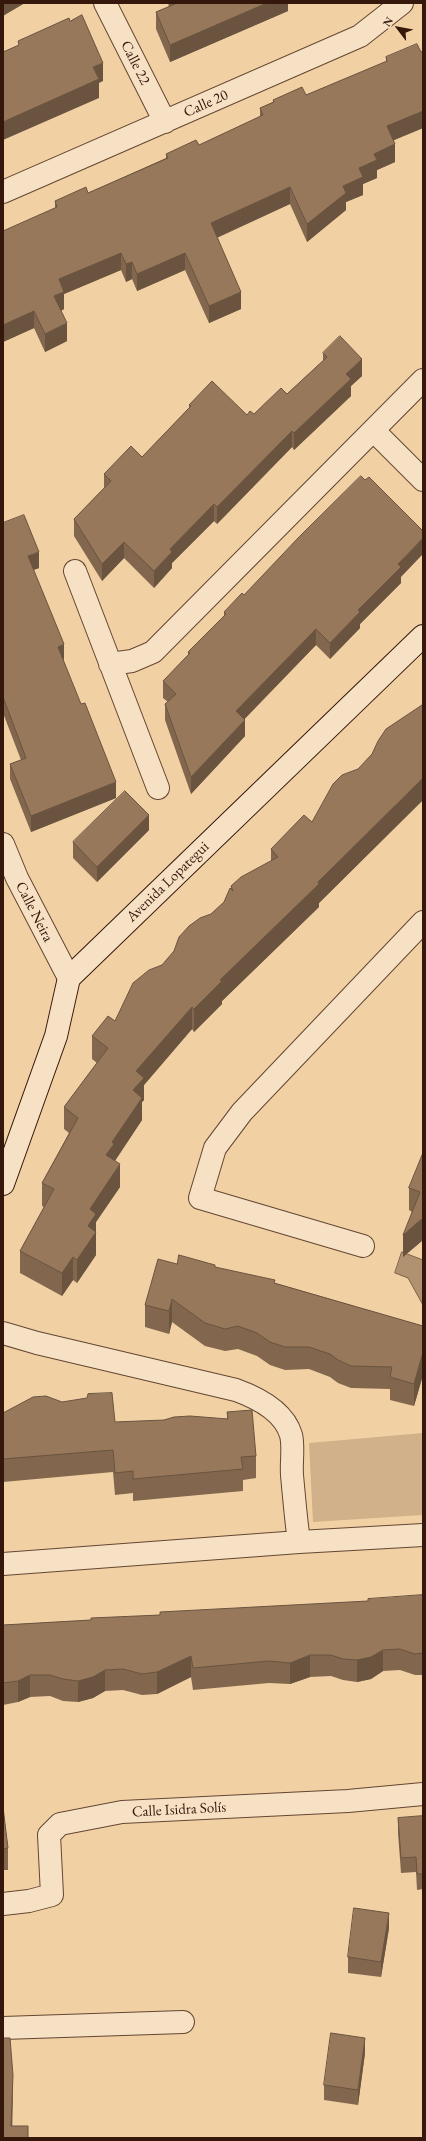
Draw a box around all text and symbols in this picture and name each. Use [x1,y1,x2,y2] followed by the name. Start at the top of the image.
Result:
[378,8,418,48] north arrow
[380,14,396,29] text: N
[116,38,154,88] street label: Calle 22
[181,86,231,122] street label: Calle 20
[123,838,213,926] street label: Avenida Lopategui
[11,879,57,945] street label: Calle Neira
[132,1799,226,1821] street label: Calle Isidra Solís

